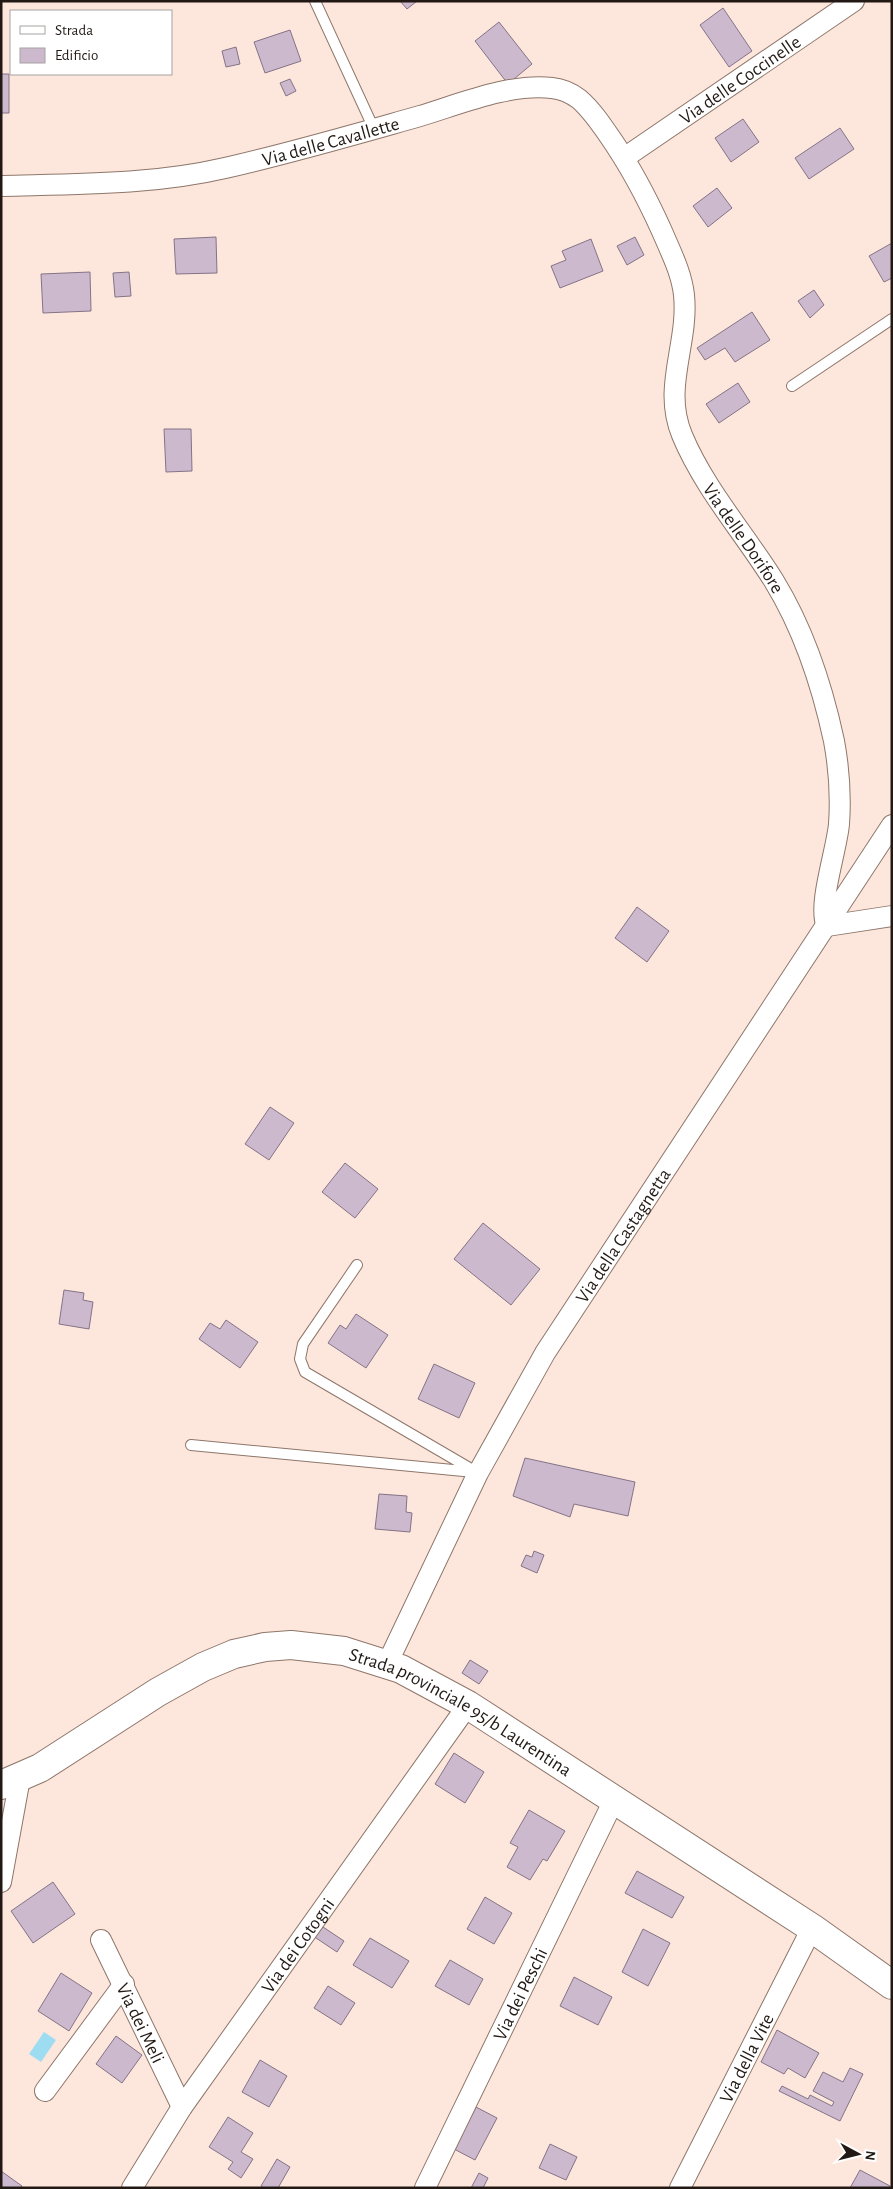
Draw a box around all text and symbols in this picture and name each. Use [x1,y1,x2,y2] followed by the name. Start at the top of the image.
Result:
[10,10,172,75] legend
[55,23,93,38] text: Strada
[676,32,804,128] street label: Via delle Coccinelle
[55,48,98,63] text: Edificio
[260,114,401,170] street label: Via delle Cavallette
[699,480,787,597] street label: Via delle Dorifore
[573,1165,675,1307] street label: Via della Castagnetta
[346,1645,575,1781] street label: Strada provinciale 95/b Laurentina
[258,1895,338,1997] street label: Via dei Cotogni
[490,1945,551,2044] street label: Via dei Peschi
[112,1980,167,2066] street label: Via dei Meli
[717,2011,778,2106] street label: Via della Vite
[833,2129,883,2179] north arrow
[862,2150,877,2161] text: N

